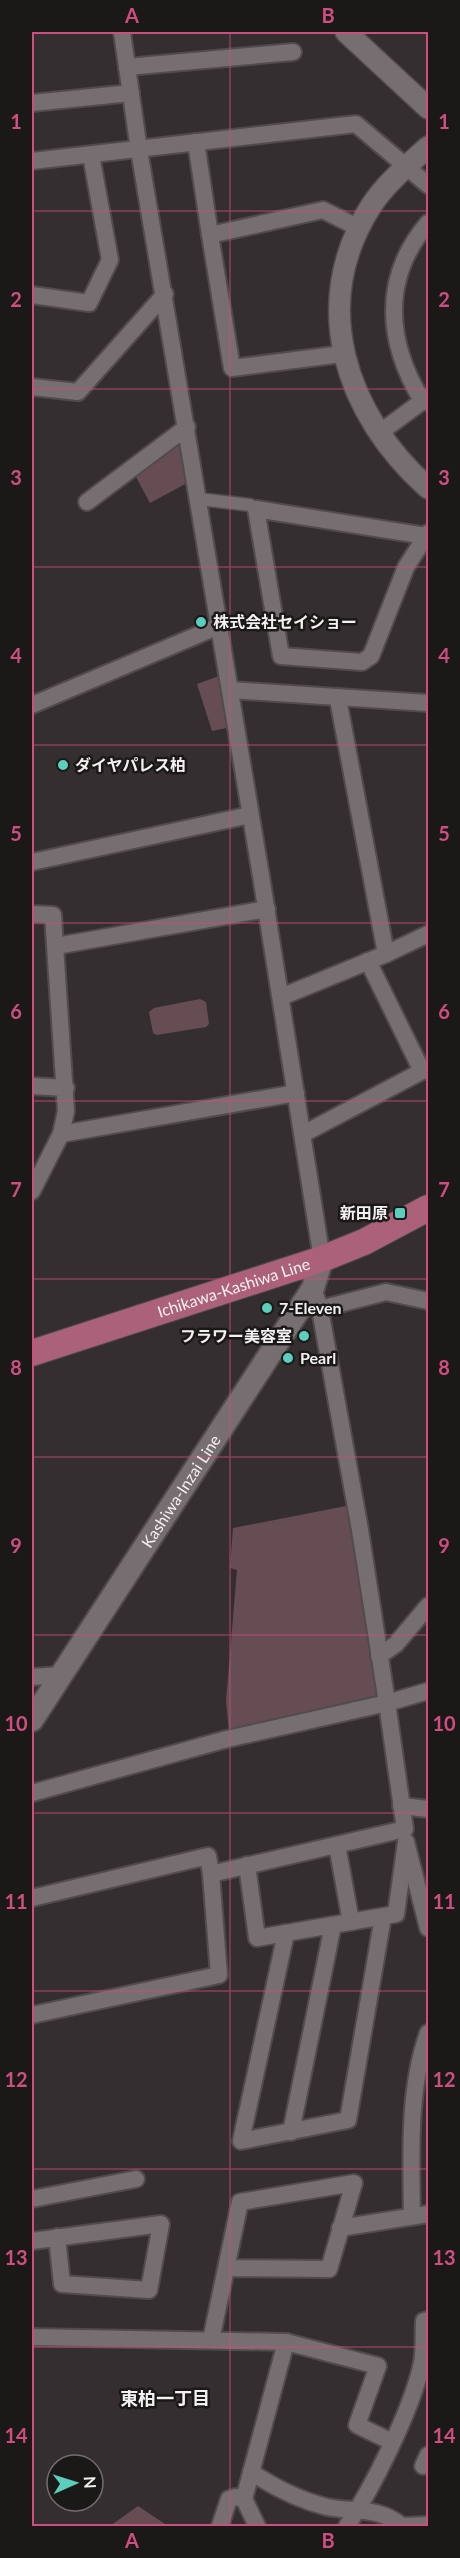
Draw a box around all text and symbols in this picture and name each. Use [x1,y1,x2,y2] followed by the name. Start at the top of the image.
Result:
[124,3,139,27] text: A
[321,3,335,27] text: B
[10,109,22,133] text: 1
[438,109,450,133] text: 1
[10,287,22,311] text: 2
[438,287,450,311] text: 2
[10,465,22,489] text: 3
[438,465,450,489] text: 3
[213,612,357,631] place label: 株式会社セイショー
[194,615,208,629] marker: 株式会社セイショー
[10,643,22,667] text: 4
[438,643,450,667] text: 4
[75,755,186,774] place label: ダイヤパレス柏
[56,758,70,772] marker: ダイヤパレス柏
[10,821,22,845] text: 5
[438,821,450,845] text: 5
[10,999,22,1023] text: 6
[438,999,450,1023] text: 6
[10,1177,22,1201] text: 7
[438,1177,450,1201] text: 7
[340,1203,388,1222] place label: 新田原
[393,1206,407,1220] marker: 新田原
[155,1254,312,1321] street label: Ichikawa-Kashiwa Line
[279,1298,342,1317] place label: 7-Eleven
[260,1301,274,1315] marker: 7-Eleven
[180,1326,292,1345] place label: フラワー美容室
[297,1329,311,1343] marker: フラワー美容室
[300,1348,336,1367] place label: Pearl
[281,1351,295,1365] marker: Pearl
[10,1355,22,1379] text: 8
[438,1355,450,1379] text: 8
[137,1431,224,1551] street label: Kashiwa-Inzai Line
[10,1533,22,1557] text: 9
[438,1533,450,1557] text: 9
[4,1711,28,1735] text: 10
[432,1711,456,1735] text: 10
[4,1889,28,1913] text: 11
[432,1889,456,1913] text: 11
[4,2067,28,2091] text: 12
[432,2067,456,2091] text: 12
[4,2245,28,2269] text: 13
[432,2245,456,2269] text: 13
[120,2387,210,2409] district label: 東柏一丁目
[4,2423,28,2447] text: 14
[432,2423,456,2447] text: 14
[45,2453,105,2513] north arrow
[81,2476,100,2489] text: N
[124,2528,139,2552] text: A
[321,2528,335,2552] text: B

